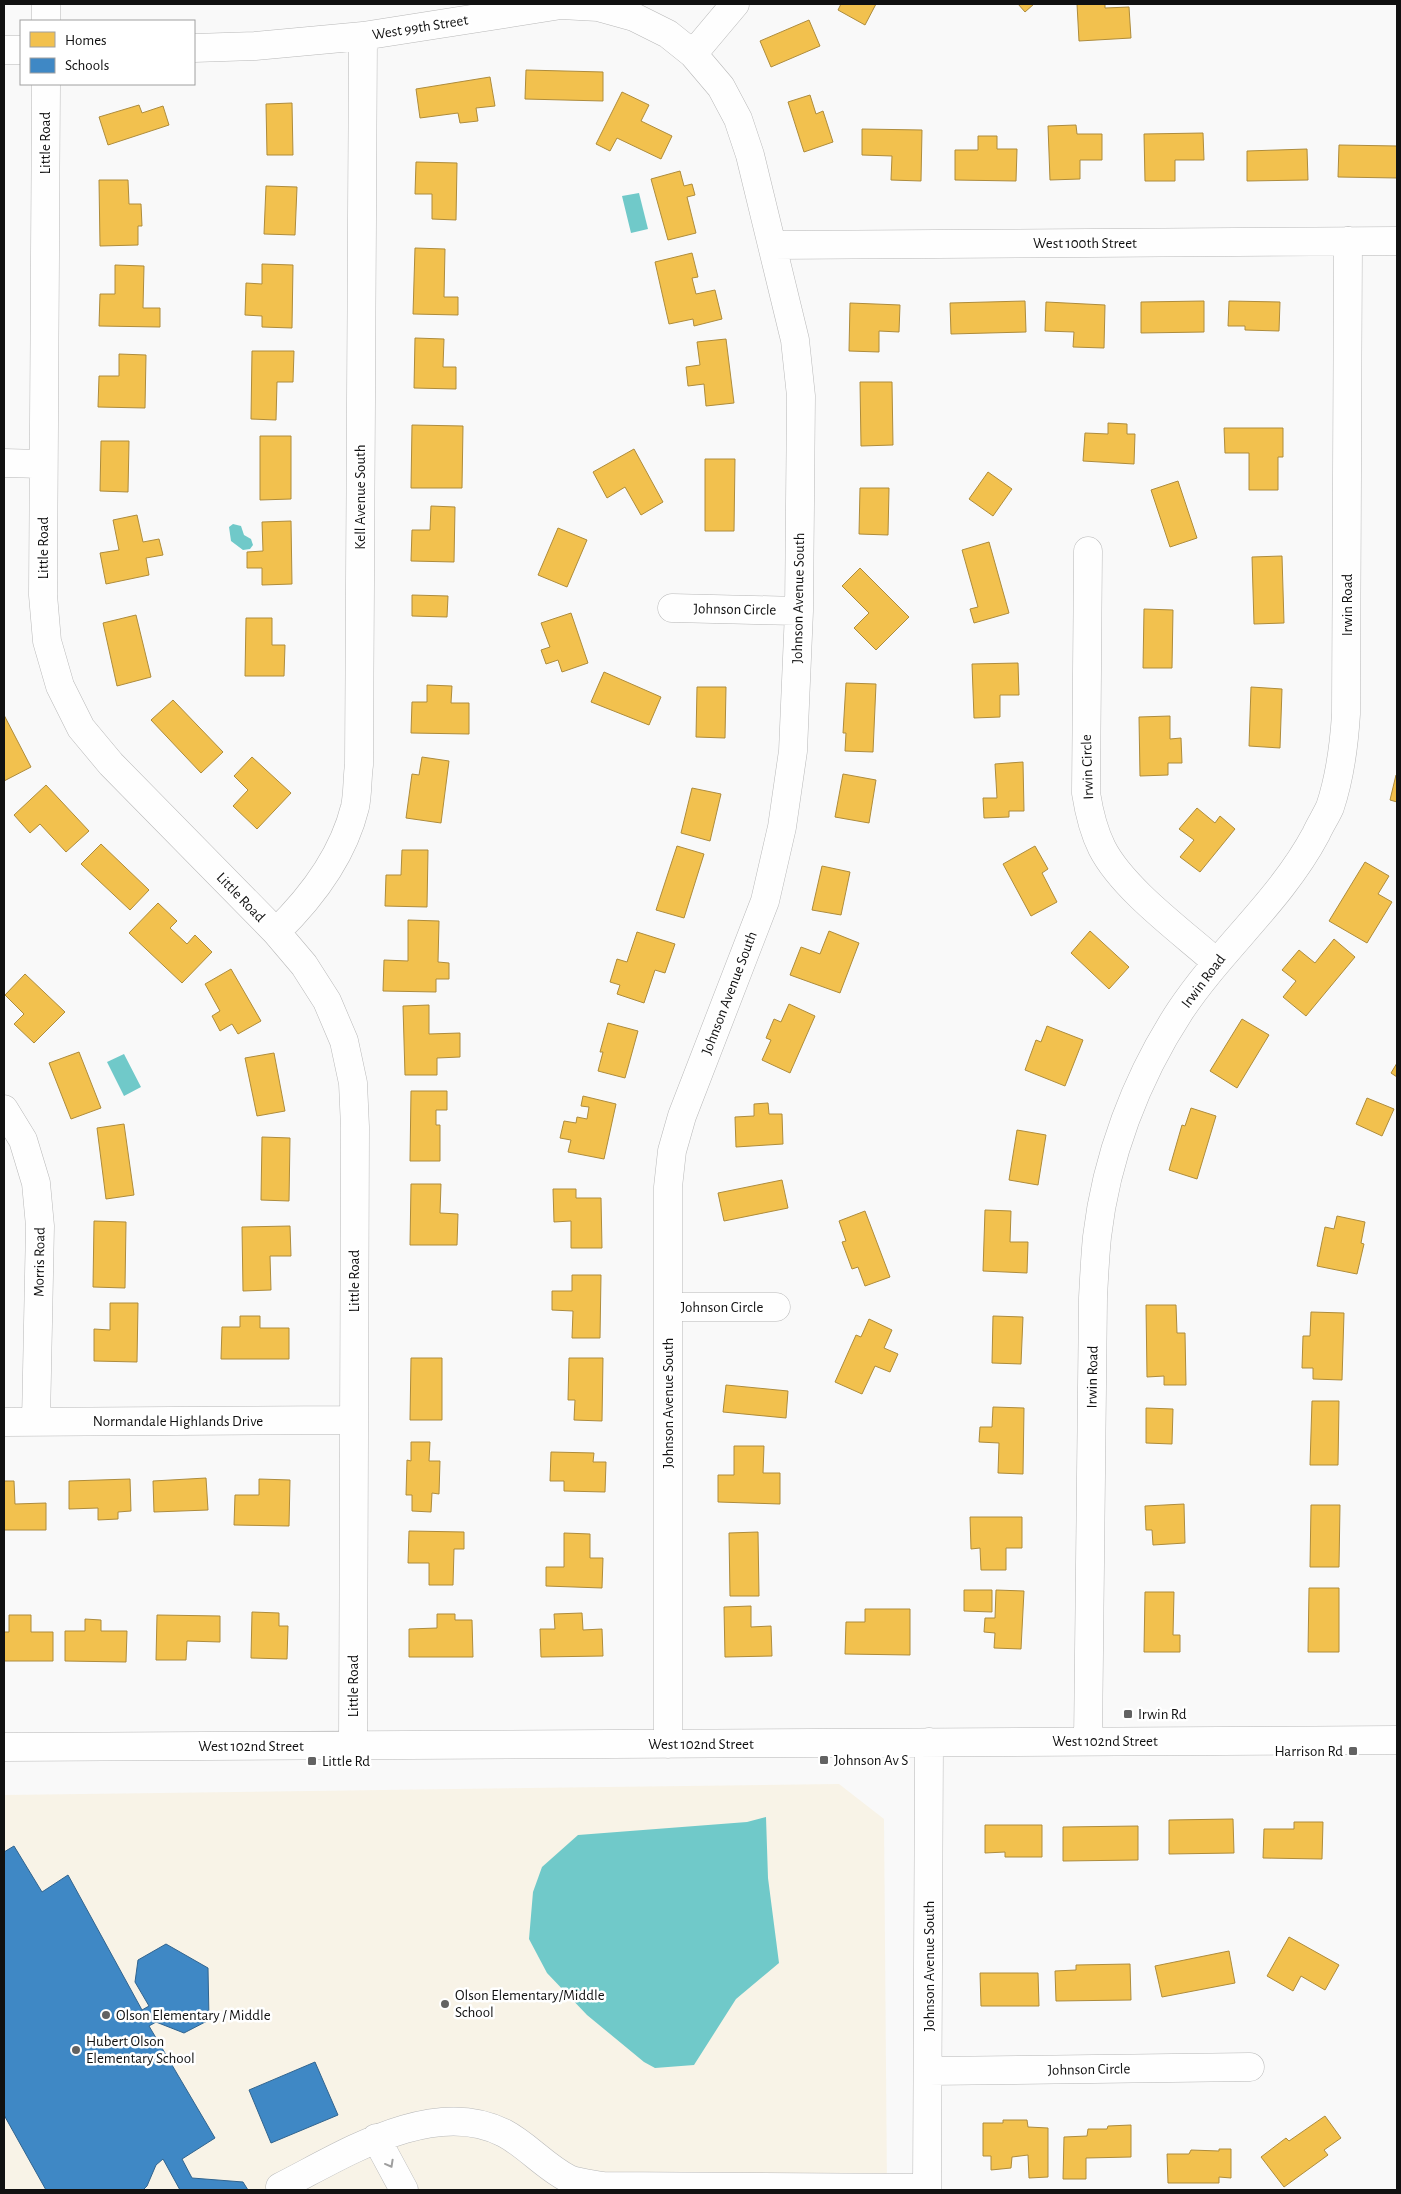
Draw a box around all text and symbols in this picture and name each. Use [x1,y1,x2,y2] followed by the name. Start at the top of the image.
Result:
[371,12,469,42] street label: West 99th Street
[20,20,195,85] legend
[65,33,107,48] text: Homes
[65,58,109,73] text: Schools
[38,112,53,174] street label: Little Road
[1033,236,1137,251] street label: West 100th Street
[353,444,368,550] street label: Kell Avenue South
[36,517,51,579] street label: Little Road
[790,533,807,663] street label: Johnson Avenue South
[1340,573,1355,636] street label: Irwin Road
[693,601,777,618] street label: Johnson Circle
[1079,734,1096,800] street label: Irwin Circle
[214,870,268,925] street label: Little Road
[699,929,760,1057] street label: Johnson Avenue South
[1179,952,1228,1011] street label: Irwin Road
[31,1227,48,1297] street label: Morris Road
[347,1250,362,1312] street label: Little Road
[681,1300,763,1315] street label: Johnson Circle
[661,1338,676,1468] street label: Johnson Avenue South
[1084,1345,1101,1408] street label: Irwin Road
[93,1414,263,1429] street label: Normandale Highlands Drive
[346,1655,361,1717] street label: Little Road
[1138,1707,1187,1722] place label: Irwin Rd
[1122,1708,1134,1720] marker: Irwin Rd
[1052,1734,1158,1749] street label: West 102nd Street
[648,1737,754,1752] street label: West 102nd Street
[198,1739,304,1754] street label: West 102nd Street
[1274,1744,1343,1759] place label: Harrison Rd
[1347,1745,1359,1757] marker: Harrison Rd
[834,1753,908,1768] place label: Johnson Av S
[322,1754,370,1769] place label: Little Rd
[818,1754,830,1766] marker: Johnson Av S
[306,1755,318,1767] marker: Little Rd
[922,1901,937,2031] street label: Johnson Avenue South
[455,1988,605,2020] place label: Olson Elementary/Middle School
[439,1998,451,2010] marker: Olson Elementary/Middle School
[116,2008,271,2023] place label: Olson Elementary / Middle
[100,2009,112,2021] marker: Olson Elementary / Middle
[86,2034,195,2066] place label: Hubert Olson Elementary School
[70,2044,82,2056] marker: Hubert Olson Elementary School
[1048,2061,1131,2078] street label: Johnson Circle
[384,2159,394,2168] one-way arrow

